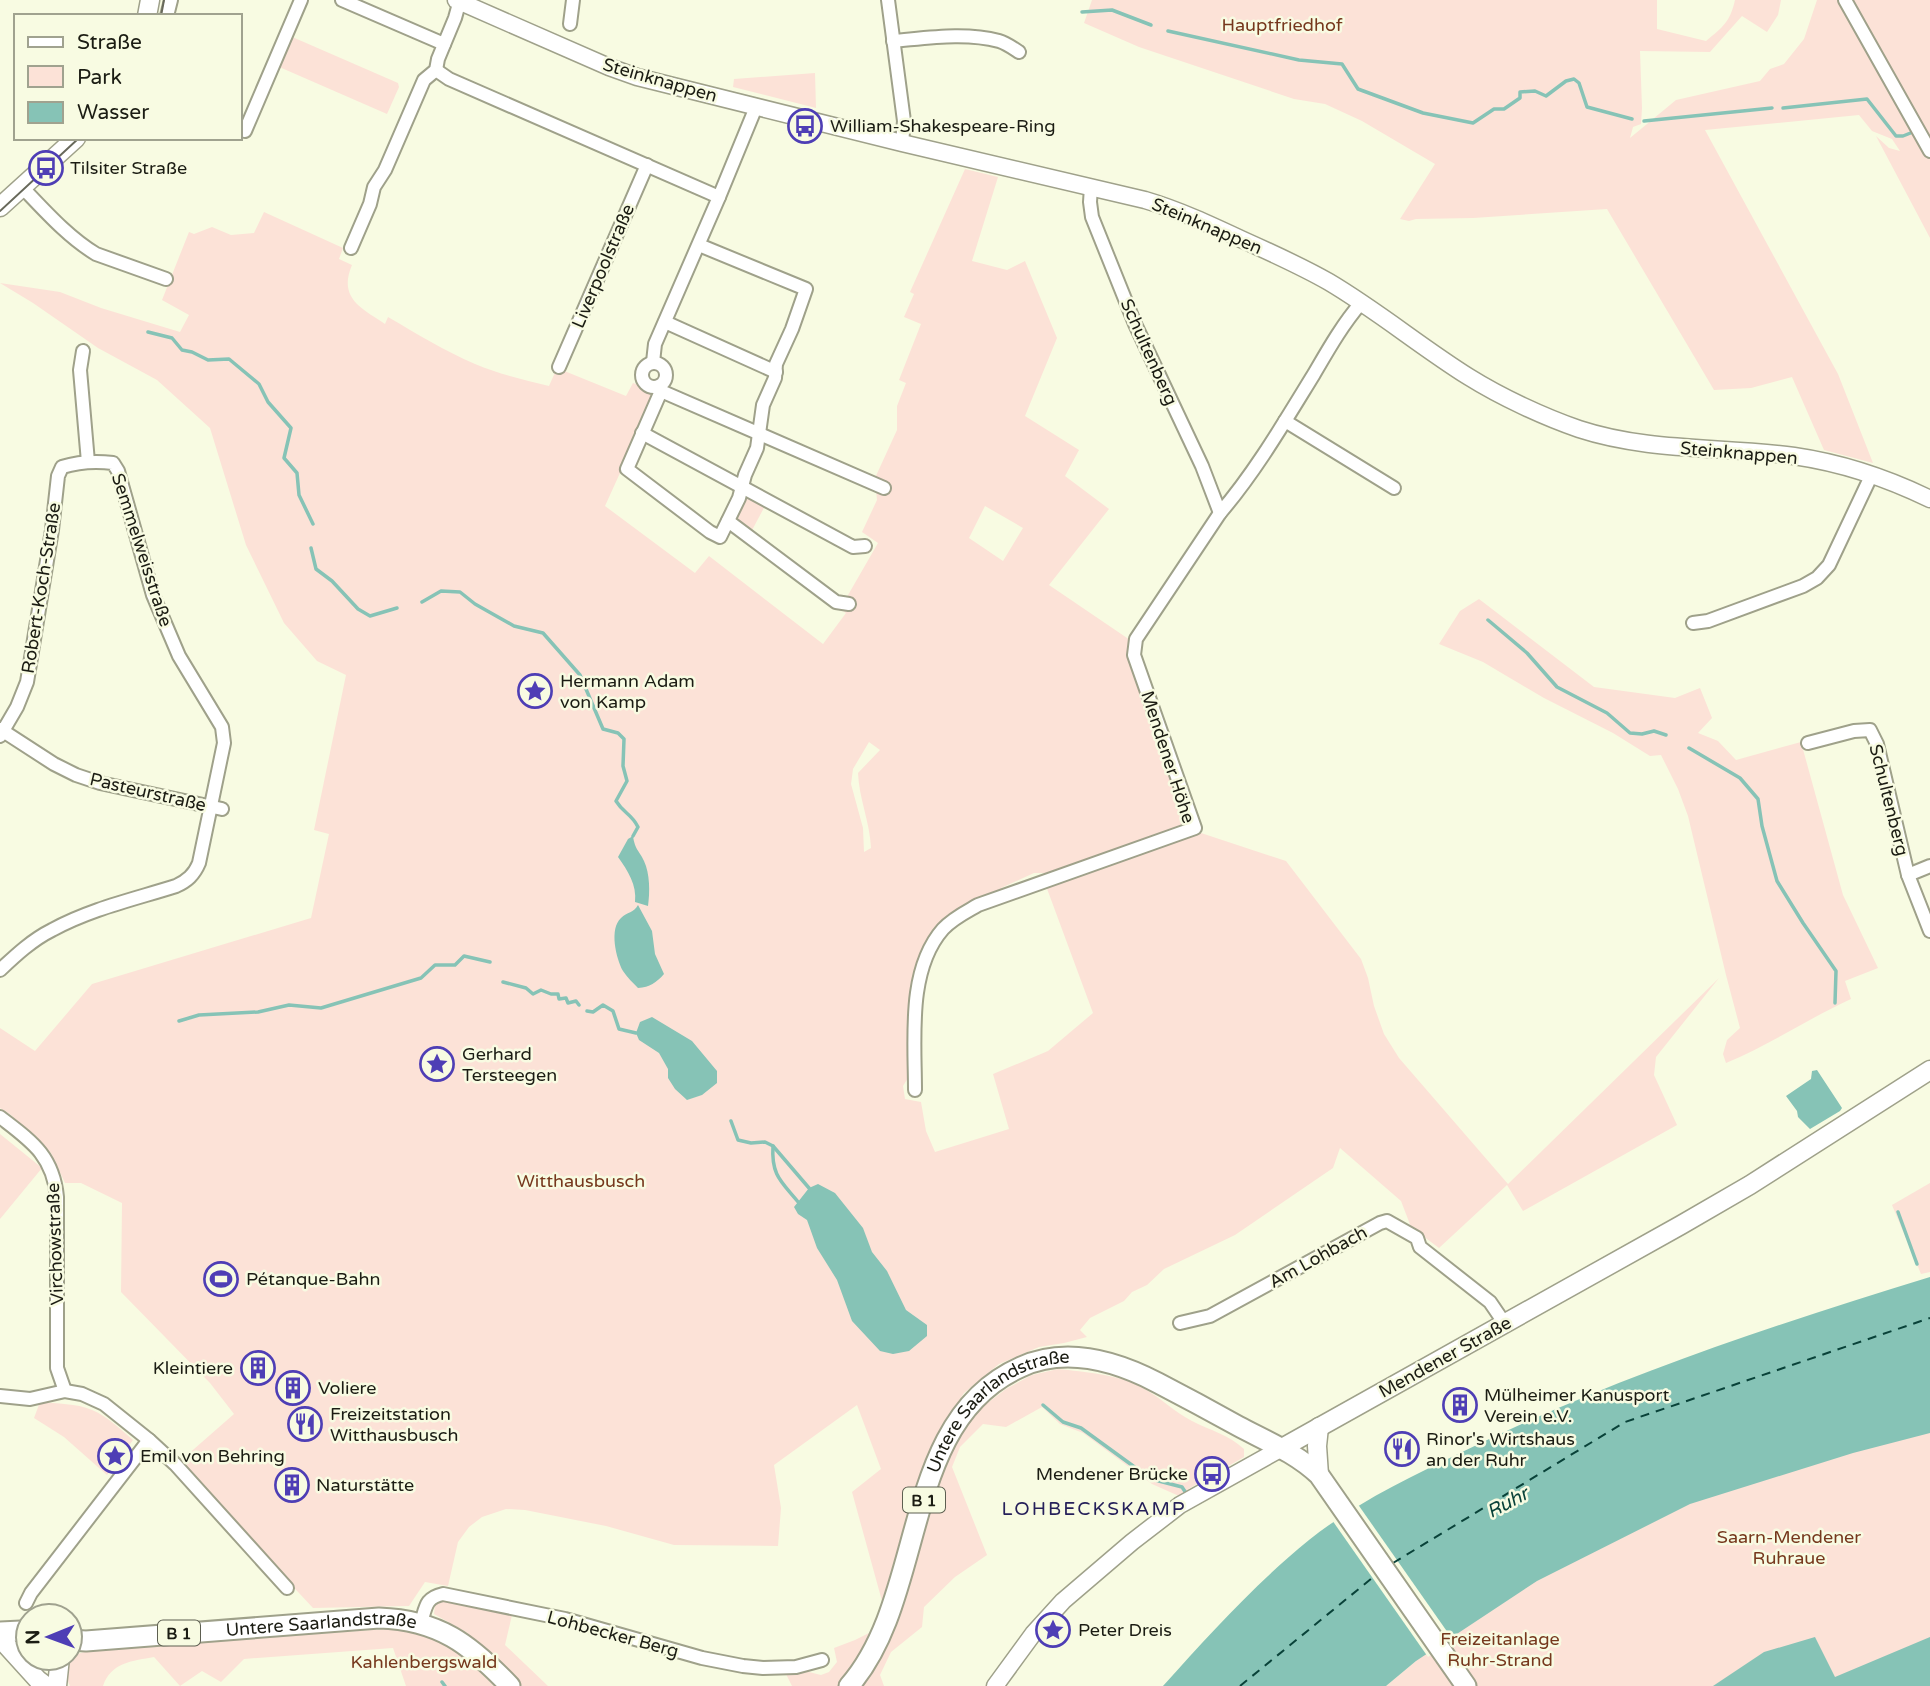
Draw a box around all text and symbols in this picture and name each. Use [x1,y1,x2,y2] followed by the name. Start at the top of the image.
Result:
[14,14,242,140] legend
[1221,14,1343,36] park label: Hauptfriedhof
[77,30,142,55] text: Straße
[600,53,720,107] street label: Steinknappen
[77,65,122,90] text: Park
[77,100,149,125] text: Wasser
[786,107,824,145] bus stop icon: William-Shakespeare-Ring
[830,115,1056,137] place label: William-Shakespeare-Ring
[27,149,65,187] bus stop icon: Tilsiter Straße
[70,157,187,179] place label: Tilsiter Straße
[1148,193,1266,259] street label: Steinknappen
[567,201,639,331] street label: Liverpoolstraße
[1116,295,1182,409] street label: Schultenberg
[1679,437,1799,469] street label: Steinknappen
[107,471,177,629] street label: Semmelweisstraße
[17,501,65,675] street label: Robert-Koch-Straße
[560,670,695,713] place label: Hermann Adam von Kamp
[516,672,554,710] place icon: Hermann Adam von Kamp
[1136,688,1200,826] street label: Mendener Höhe
[1864,742,1914,858] street label: Schultenberg
[88,768,208,816] street label: Pasteurstraße
[462,1043,557,1086] place label: Gerhard Tersteegen
[418,1045,456,1083] place icon: Gerhard Tersteegen
[517,1170,645,1192] park label: Witthausbusch
[42,1182,68,1306] street label: Virchowstraße
[1265,1221,1371,1293] street label: Am Lohbach
[202,1260,240,1298] sports icon: Pétanque-Bahn
[246,1268,380,1290] place label: Pétanque-Bahn
[1375,1311,1515,1403] street label: Mendener Straße
[922,1346,1070,1476] street label: Untere Saarlandstraße
[239,1349,277,1387] building icon: Kleintiere
[153,1357,233,1379] place label: Kleintiere
[274,1369,312,1407] building icon: Voliere
[318,1377,376,1399] place label: Voliere
[1484,1384,1669,1427] place label: Mülheimer Kanusport Verein e.V.
[1441,1386,1479,1424] building icon: Mülheimer Kanusport Verein e.V.
[330,1403,458,1446] place label: Freizeitstation Witthausbusch
[286,1405,324,1443] restaurant icon: Freizeitstation Witthausbusch
[1426,1428,1575,1471] place label: Rinor's Wirtshaus an der Ruhr
[1383,1430,1421,1468] restaurant icon: Rinor's Wirtshaus an der Ruhr
[96,1437,134,1475] place icon: Emil von Behring
[140,1445,285,1467] place label: Emil von Behring
[1193,1455,1231,1493] bus stop icon: Mendener Brücke
[1036,1463,1188,1485] place label: Mendener Brücke
[273,1466,311,1504] building icon: Naturstätte
[316,1474,414,1496] place label: Naturstätte
[1483,1482,1534,1523] water label: Ruhr
[903,1488,945,1512] road number: B 1
[1001,1498,1187,1520] district label: LOHBECKSKAMP
[1717,1526,1861,1569] park label: Saarn-Mendener Ruhraue
[14,1602,84,1672] north arrow
[545,1606,681,1662] street label: Lohbecker Berg
[225,1607,419,1641] street label: Untere Saarlandstraße
[1034,1611,1072,1649] place icon: Peter Dreis
[1078,1619,1172,1641] place label: Peter Dreis
[158,1620,200,1646] road number: B 1
[1440,1628,1560,1671] park label: Freizeitanlage Ruhr-Strand
[22,1629,44,1645] text: N
[351,1651,497,1673] park label: Kahlenbergswald

